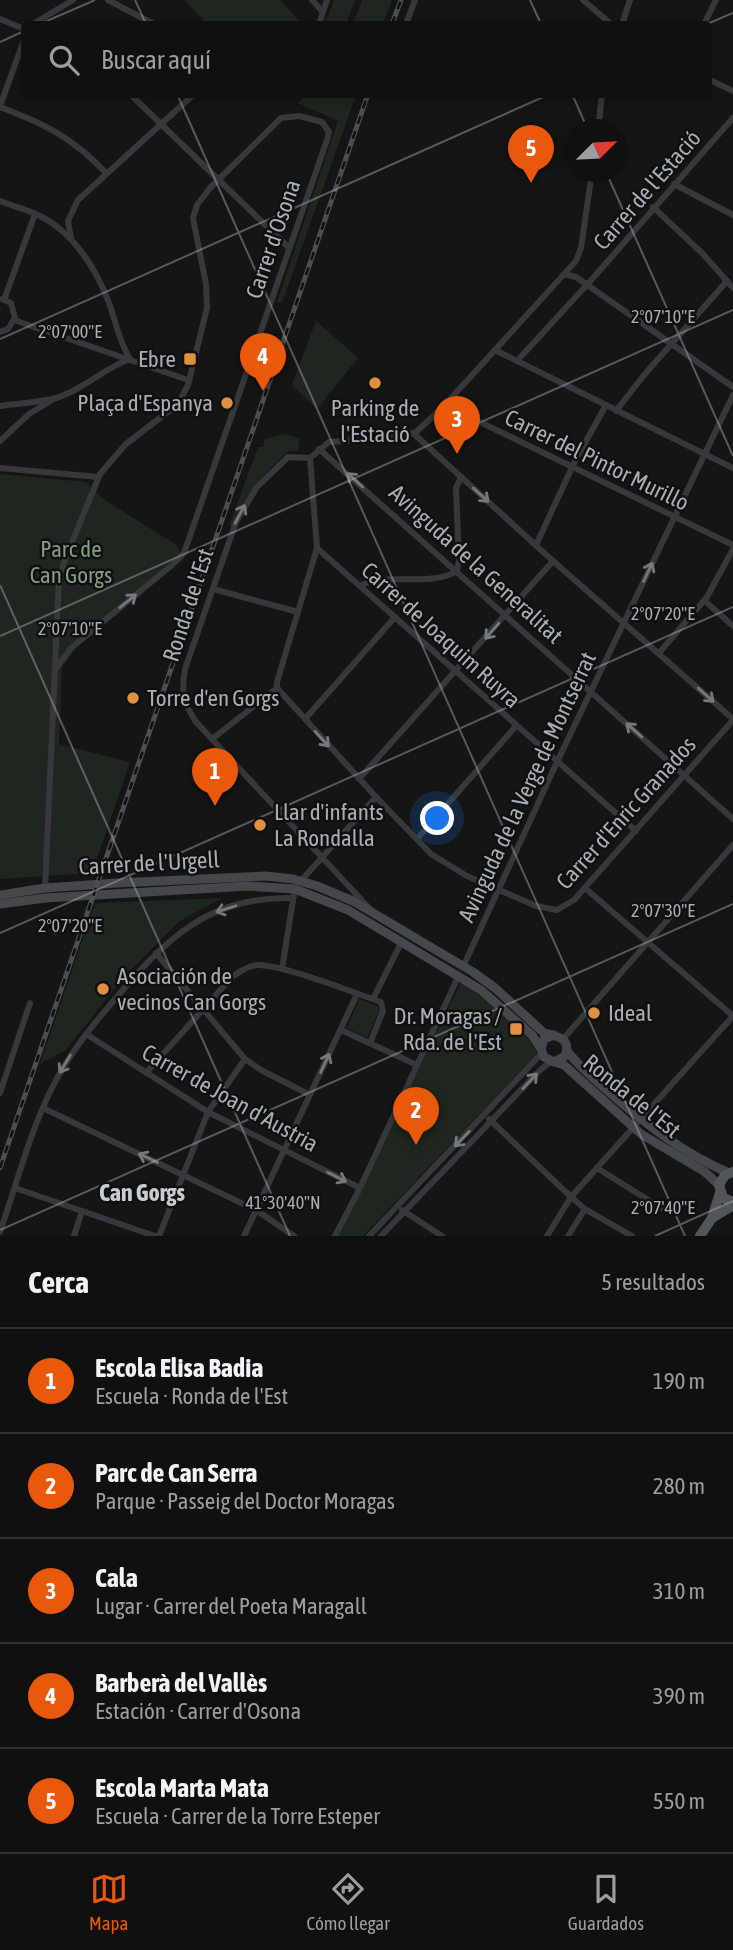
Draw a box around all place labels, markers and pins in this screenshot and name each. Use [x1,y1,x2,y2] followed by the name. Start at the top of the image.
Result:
[508,125,554,183] pin: 5
[240,333,286,391] pin: 4
[138,346,176,372] place label: Ebre
[182,351,198,367] marker: Ebre
[367,375,383,391] marker: Parking de l'Estació
[77,390,213,416] place label: Plaça d'Espanya
[219,395,235,411] marker: Plaça d'Espanya
[331,395,419,447] place label: Parking de l'Estació
[434,396,480,454] pin: 3
[147,685,279,711] place label: Torre d'en Gorgs
[125,690,141,706] marker: Torre d'en Gorgs
[192,748,238,806] pin: 1
[274,799,384,851] place label: Llar d'infants La Rondalla
[252,817,268,833] marker: Llar d'infants La Rondalla
[117,963,266,1015] place label: Asociación de vecinos Can Gorgs
[95,981,111,997] marker: Asociación de vecinos Can Gorgs
[608,1000,652,1026] place label: Ideal
[394,1003,502,1055] place label: Dr. Moragas / Rda. de l'Est
[586,1005,602,1021] marker: Ideal
[508,1021,524,1037] marker: Dr. Moragas / Rda. de l'Est
[393,1087,439,1145] pin: 2

